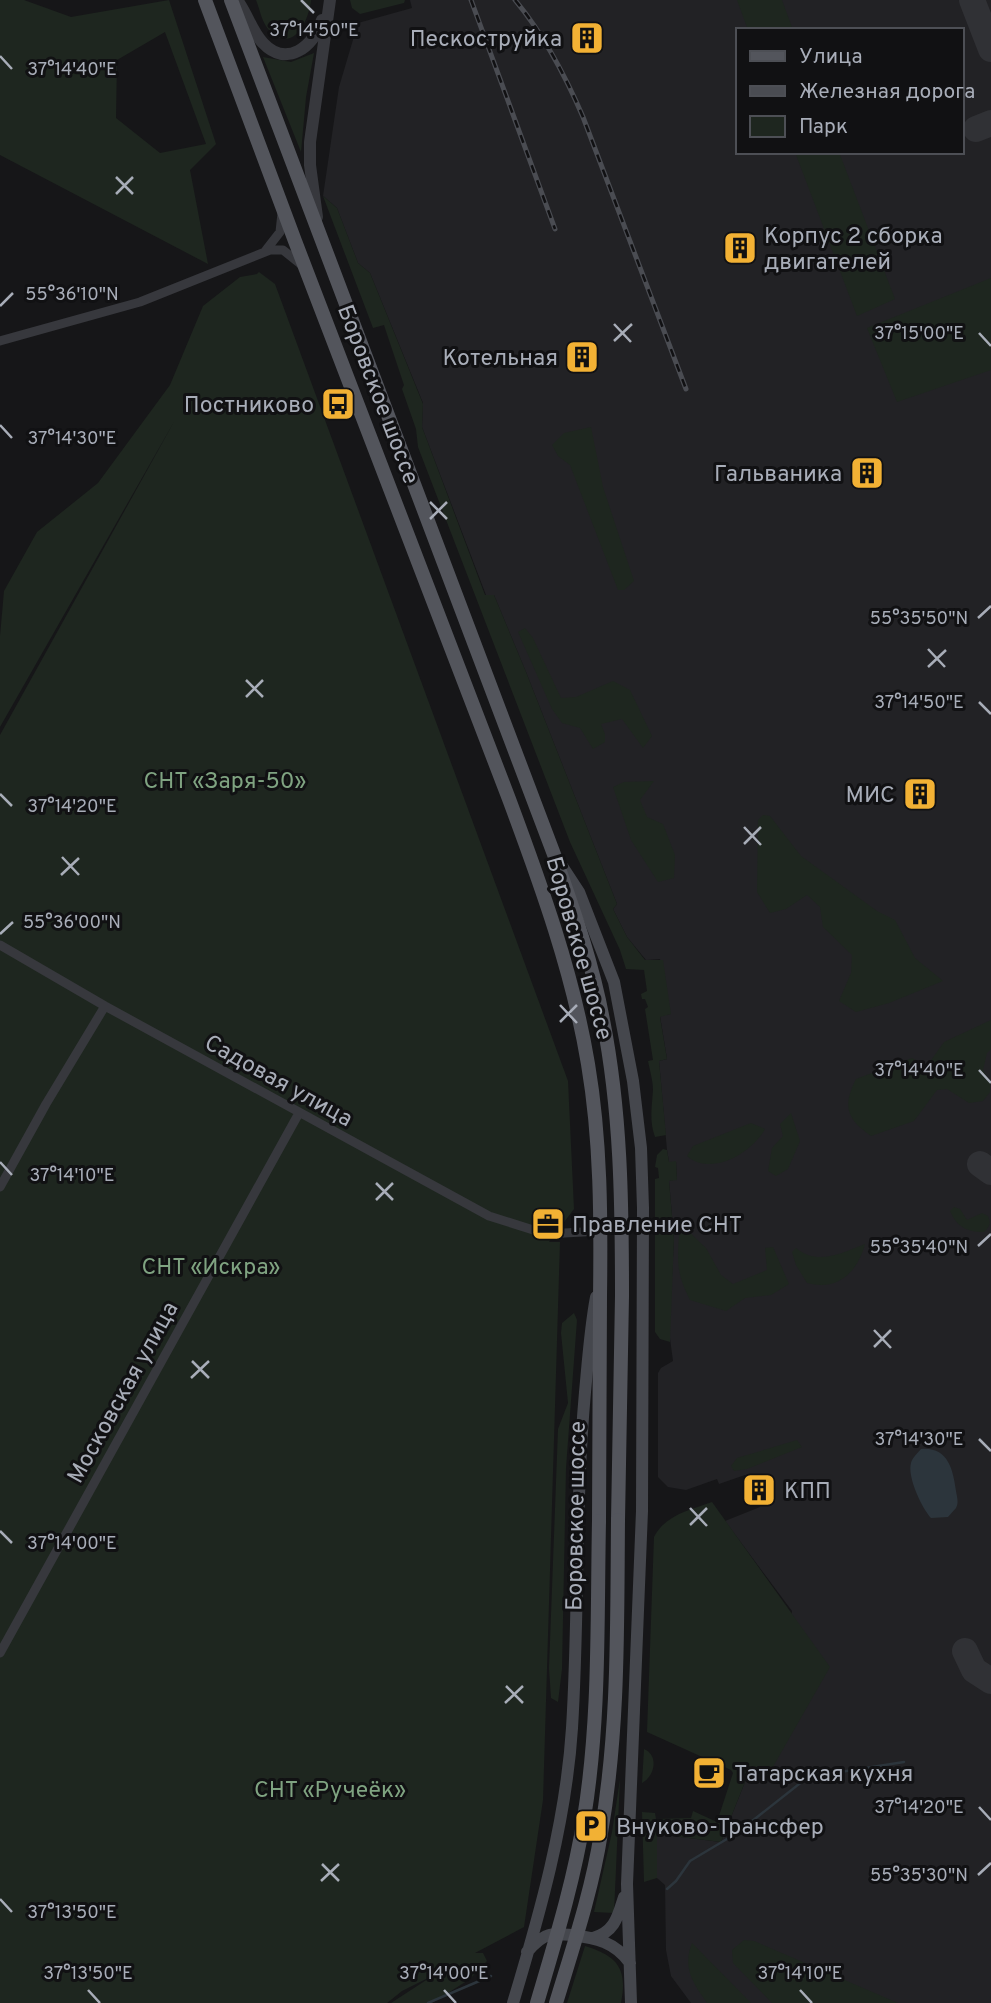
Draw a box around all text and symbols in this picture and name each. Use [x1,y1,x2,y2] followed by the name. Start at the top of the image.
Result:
[568,19,606,57] building icon: Пескоструйка
[269,20,359,43] text: 37°14'50"E
[410,26,562,55] place label: Пескоструйка
[736,28,963,154] legend
[799,44,863,71] text: Улица
[27,59,117,82] text: 37°14'40"E
[799,79,975,106] text: Железная дорога
[799,114,848,141] text: Парк
[764,223,943,278] place label: Корпус 2 сборка двигателей
[721,229,759,267] building icon: Корпус 2 сборка двигателей
[25,284,119,307] text: 55°36'10"N
[329,301,424,489] street label: Боровское шоссе
[874,323,964,346] text: 37°15'00"E
[563,338,601,376] building icon: Котельная
[443,345,558,374] place label: Котельная
[319,385,357,423] bus stop icon: Постниково
[184,392,314,421] place label: Постниково
[27,428,117,451] text: 37°14'30"E
[848,454,886,492] building icon: Гальваника
[714,461,842,490] place label: Гальваника
[870,608,968,631] text: 55°35'50"N
[874,692,964,715] text: 37°14'50"E
[144,768,306,797] park label: СНТ «Заря-50»
[901,775,939,813] building icon: МИС
[846,782,895,811] place label: МИС
[27,796,117,819] text: 37°14'20"E
[537,853,618,1044] street label: Боровское шоссе
[23,912,121,935] text: 55°36'00"N
[199,1029,357,1135] street label: Садовая улица
[874,1060,964,1083] text: 37°14'40"E
[29,1165,115,1188] text: 37°14'10"E
[529,1205,567,1243] office icon: Правление СНТ
[572,1212,742,1241] place label: Правление СНТ
[870,1237,968,1260] text: 55°35'40"N
[142,1254,280,1283] park label: СНТ «Искра»
[62,1297,186,1489] street label: Московская улица
[561,1421,594,1611] street label: Боровское шоссе
[874,1429,964,1452] text: 37°14'30"E
[740,1471,778,1509] building icon: КПП
[784,1478,831,1507] place label: КПП
[27,1533,117,1556] text: 37°14'00"E
[690,1754,728,1792] cafe icon: Татарская кухня
[734,1761,913,1790] place label: Татарская кухня
[254,1777,406,1806] park label: СНТ «Ручеёк»
[874,1797,964,1820] text: 37°14'20"E
[572,1807,610,1845] parking icon: Внуково-Трансфер
[616,1814,824,1843] place label: Внуково-Трансфер
[870,1865,968,1888] text: 55°35'30"N
[27,1902,117,1925] text: 37°13'50"E
[43,1963,133,1986] text: 37°13'50"E
[399,1963,489,1986] text: 37°14'00"E
[757,1963,843,1986] text: 37°14'10"E

